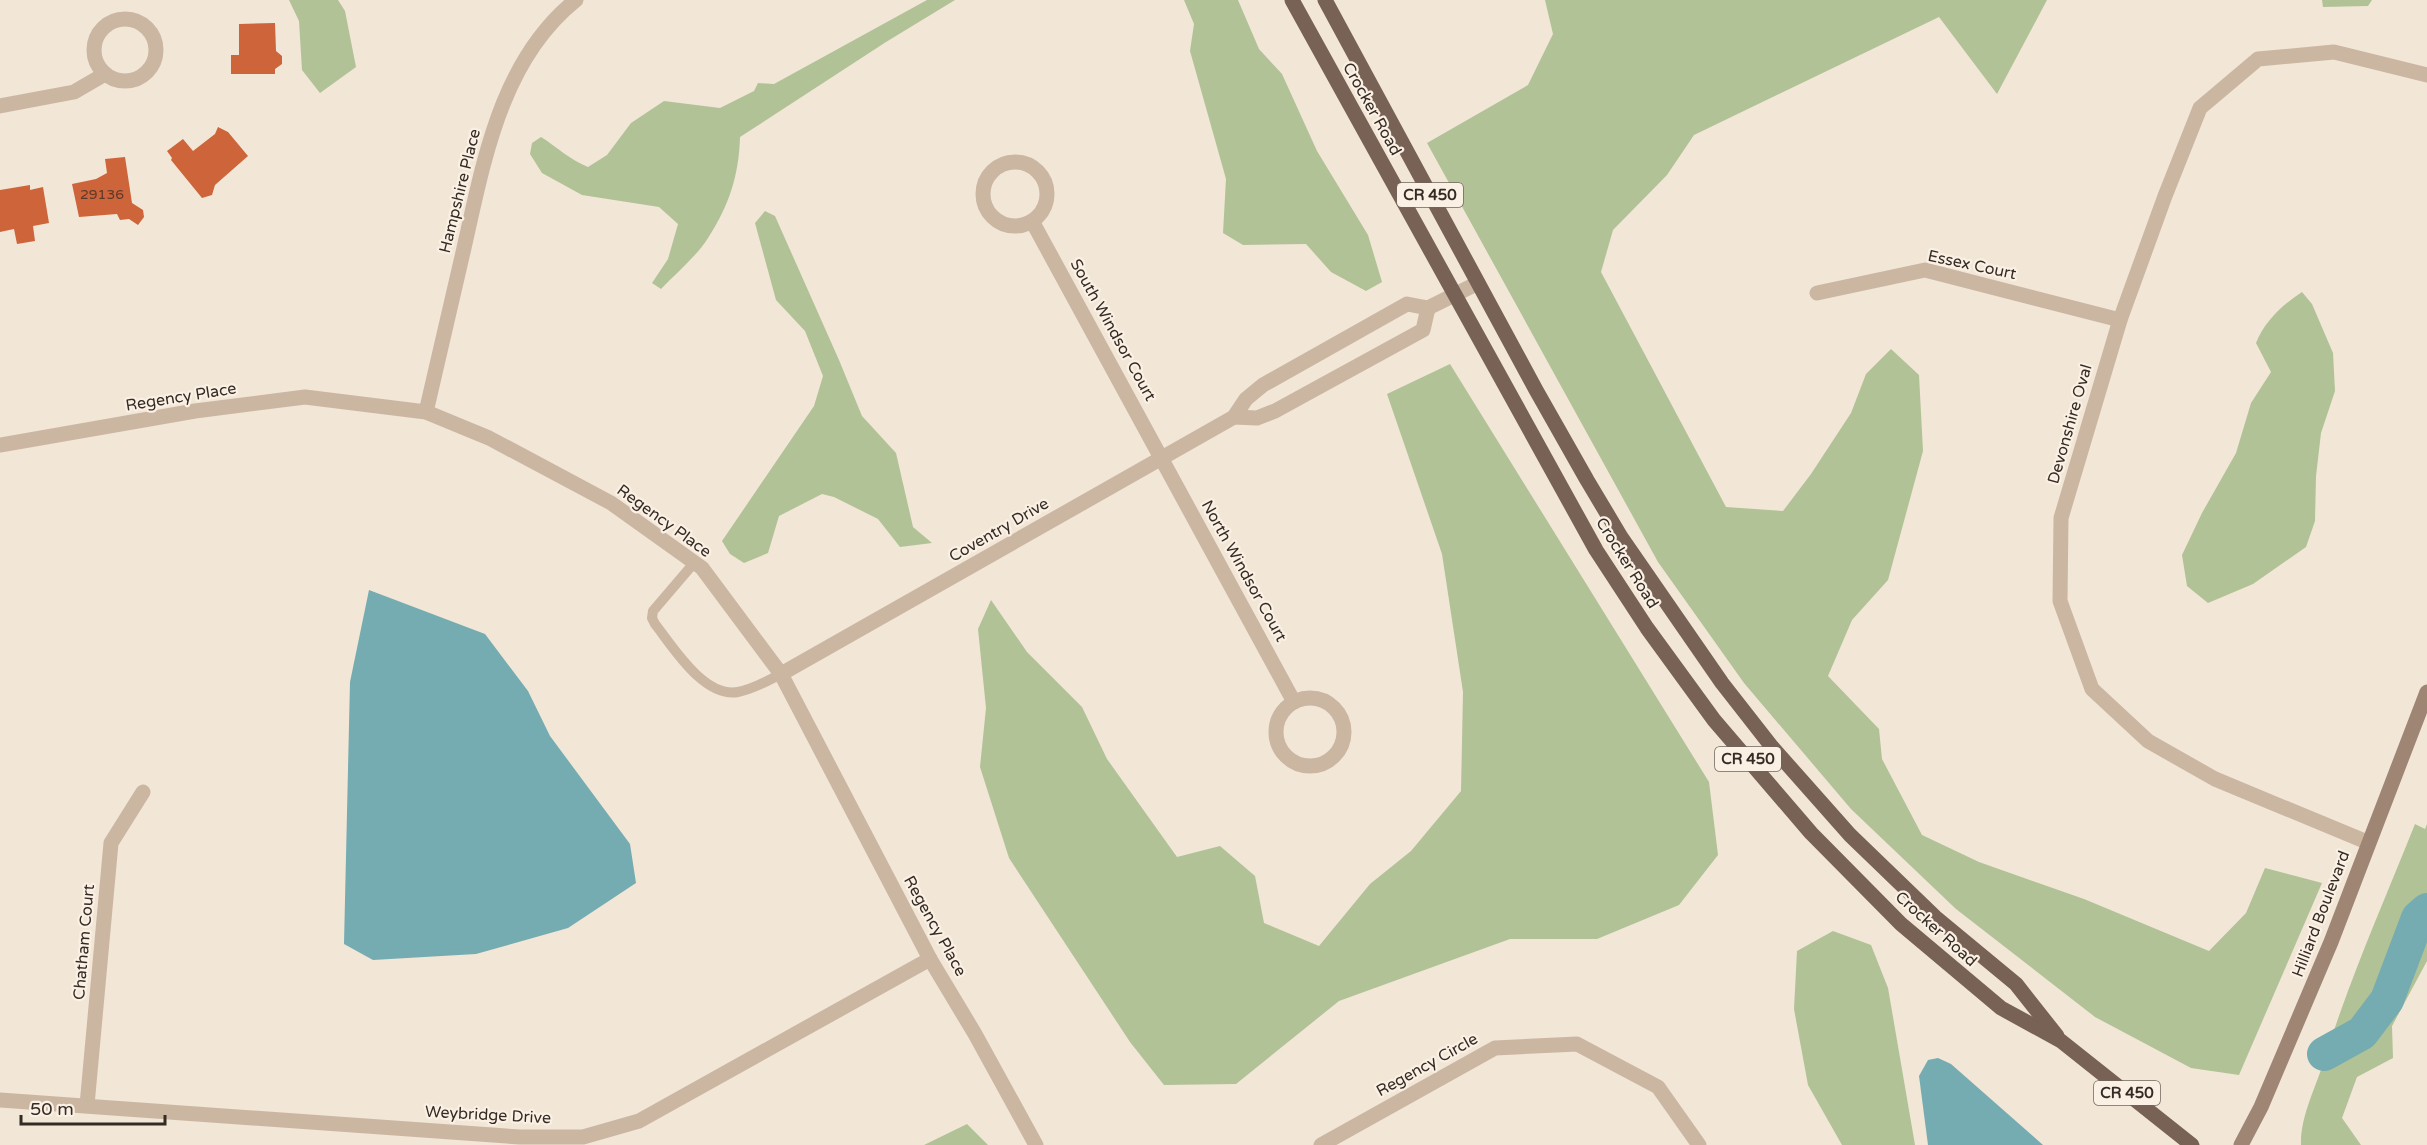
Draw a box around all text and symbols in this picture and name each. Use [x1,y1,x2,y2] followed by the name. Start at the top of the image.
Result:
[1338,59,1406,159] street label: Crocker Road
[435,127,485,255] street label: Hampshire Place
[1397,183,1463,207] road number: CR 450
[80,186,124,203] house number: 29136
[1926,246,2018,284] street label: Essex Court
[1066,255,1160,405] street label: South Windsor Court
[2043,362,2097,486] street label: Devonshire Oval
[124,378,238,416] street label: Regency Place
[613,480,715,562] street label: Regency Place
[946,493,1052,567] street label: Coventry Drive
[1197,497,1291,645] street label: North Windsor Court
[1591,514,1663,612] street label: Crocker Road
[1715,747,1781,771] road number: CR 450
[2288,848,2354,980] street label: Hilliard Boulevard
[899,872,971,980] street label: Regency Place
[69,883,99,1001] street label: Chatham Court
[1891,887,1981,971] street label: Crocker Road
[1373,1029,1481,1101] street label: Regency Circle
[2094,1081,2160,1105] road number: CR 450
[21,1088,165,1126] scale bar
[30,1098,74,1120] text: 50 m
[425,1102,551,1128] street label: Weybridge Drive

